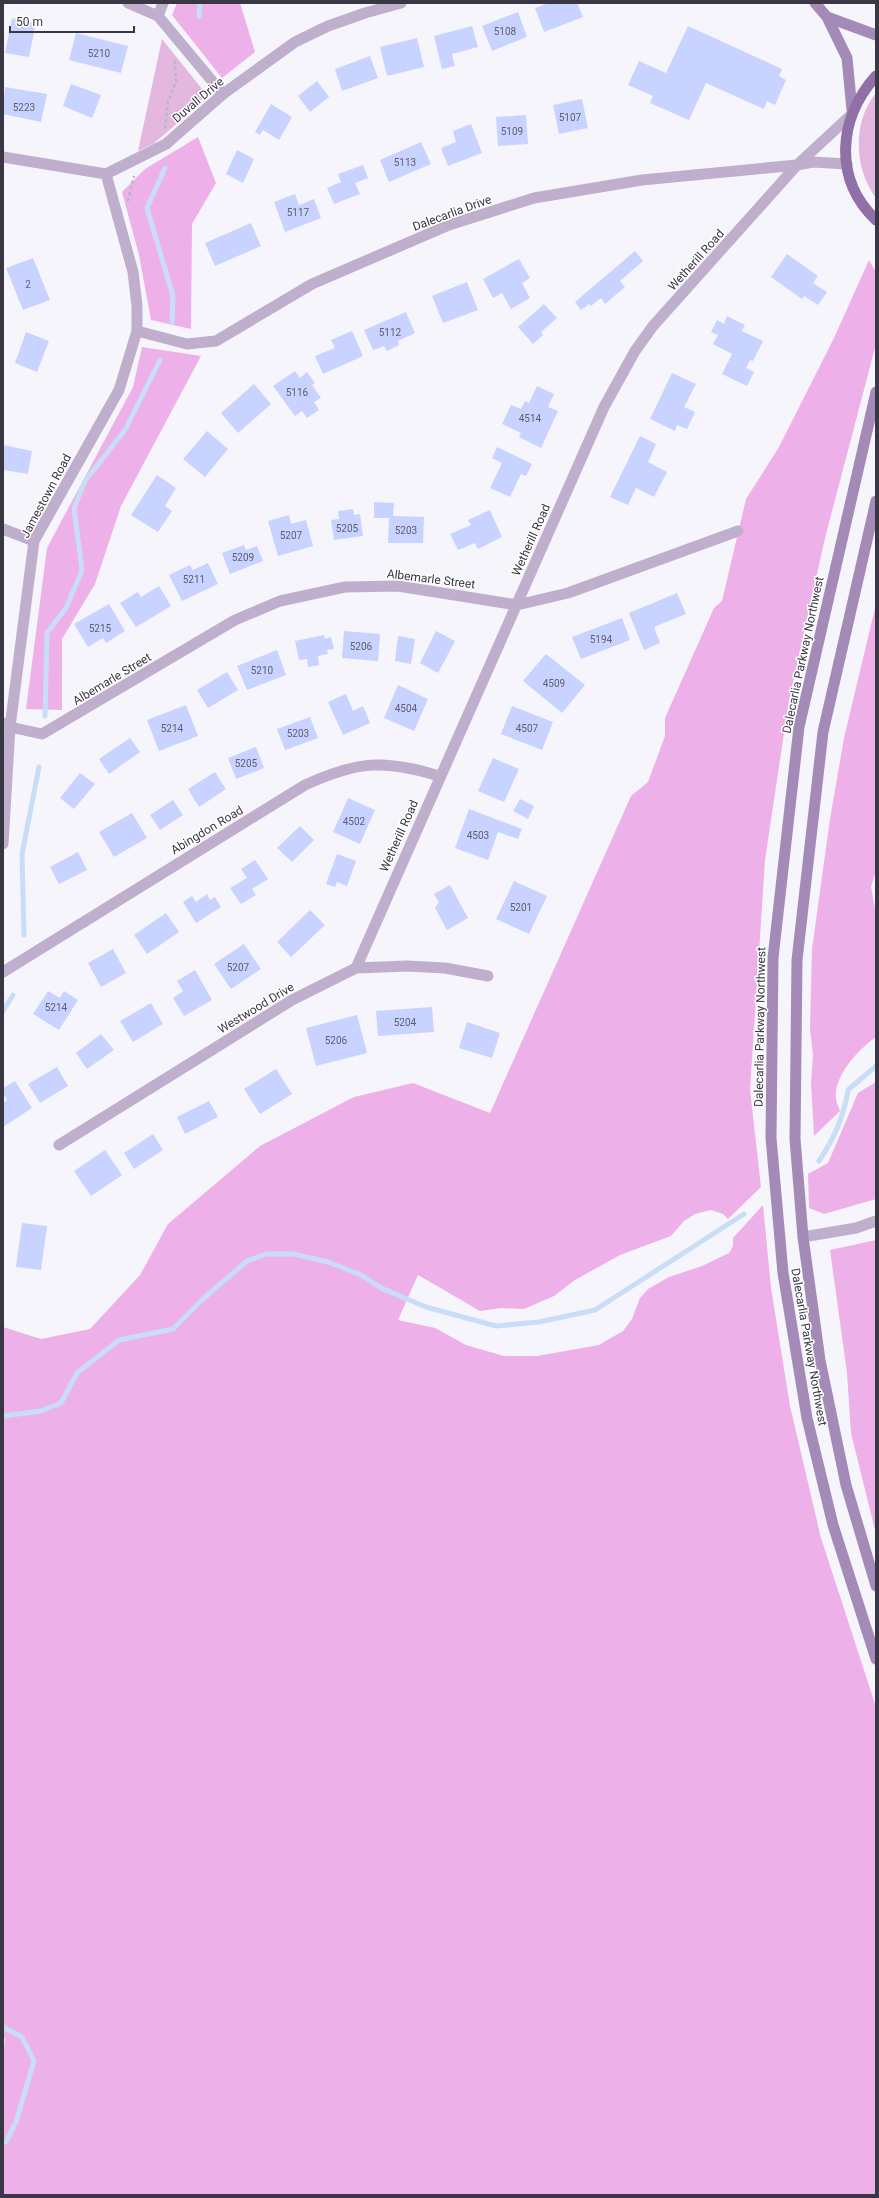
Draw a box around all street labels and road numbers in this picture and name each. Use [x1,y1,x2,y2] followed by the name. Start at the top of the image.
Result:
[170,75,226,125] street label: Duvall Drive
[411,192,493,234] street label: Dalecarlia Drive
[665,227,727,293] street label: Wetherill Road
[18,452,74,540] street label: Jamestown Road
[509,502,553,578] street label: Wetherill Road
[386,567,476,591] street label: Albemarle Street
[780,575,826,735] street label: Dalecarlia Parkway Northwest
[70,650,154,708] street label: Albemarle Street
[377,798,421,874] street label: Wetherill Road
[168,803,246,857] street label: Abingdon Road
[752,947,768,1107] street label: Dalecarlia Parkway Northwest
[215,980,297,1036] street label: Westwood Drive
[788,1267,830,1427] street label: Dalecarlia Parkway Northwest

